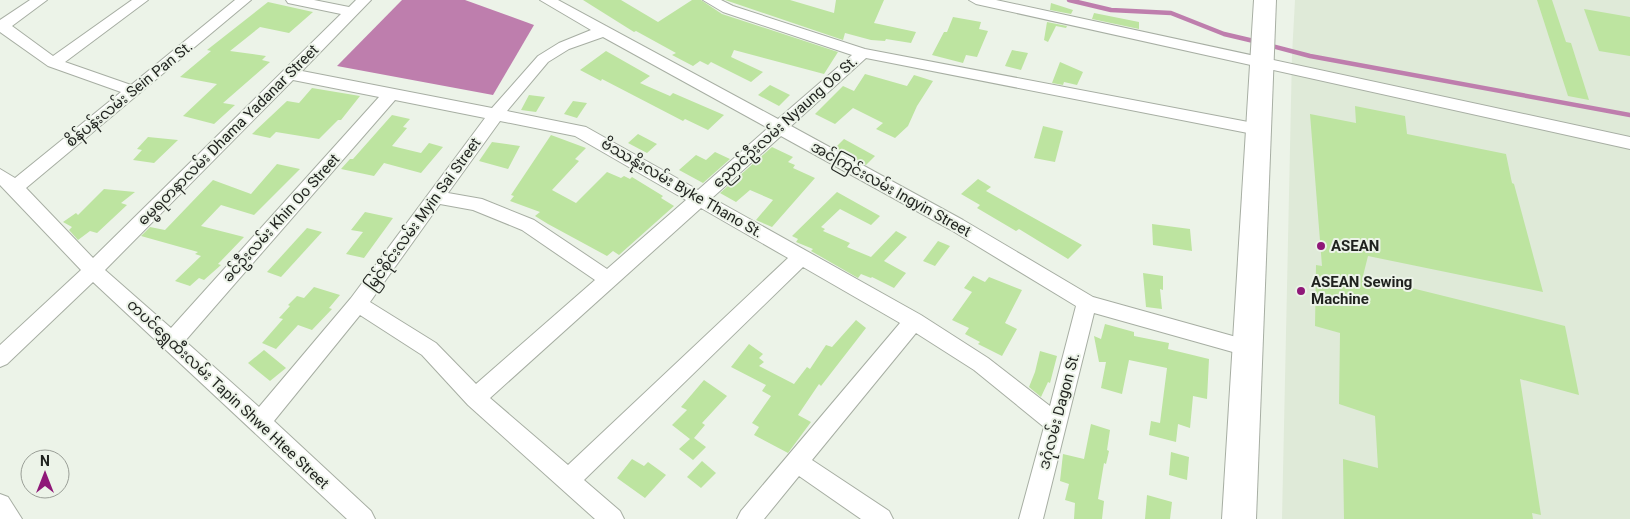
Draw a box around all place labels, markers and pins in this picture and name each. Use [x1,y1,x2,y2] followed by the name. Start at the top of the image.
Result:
[1331,237,1379,255] place label: ASEAN
[1315,240,1327,252] marker: ASEAN
[1311,273,1412,308] place label: ASEAN Sewing Machine
[1295,285,1307,297] marker: ASEAN Sewing Machine

